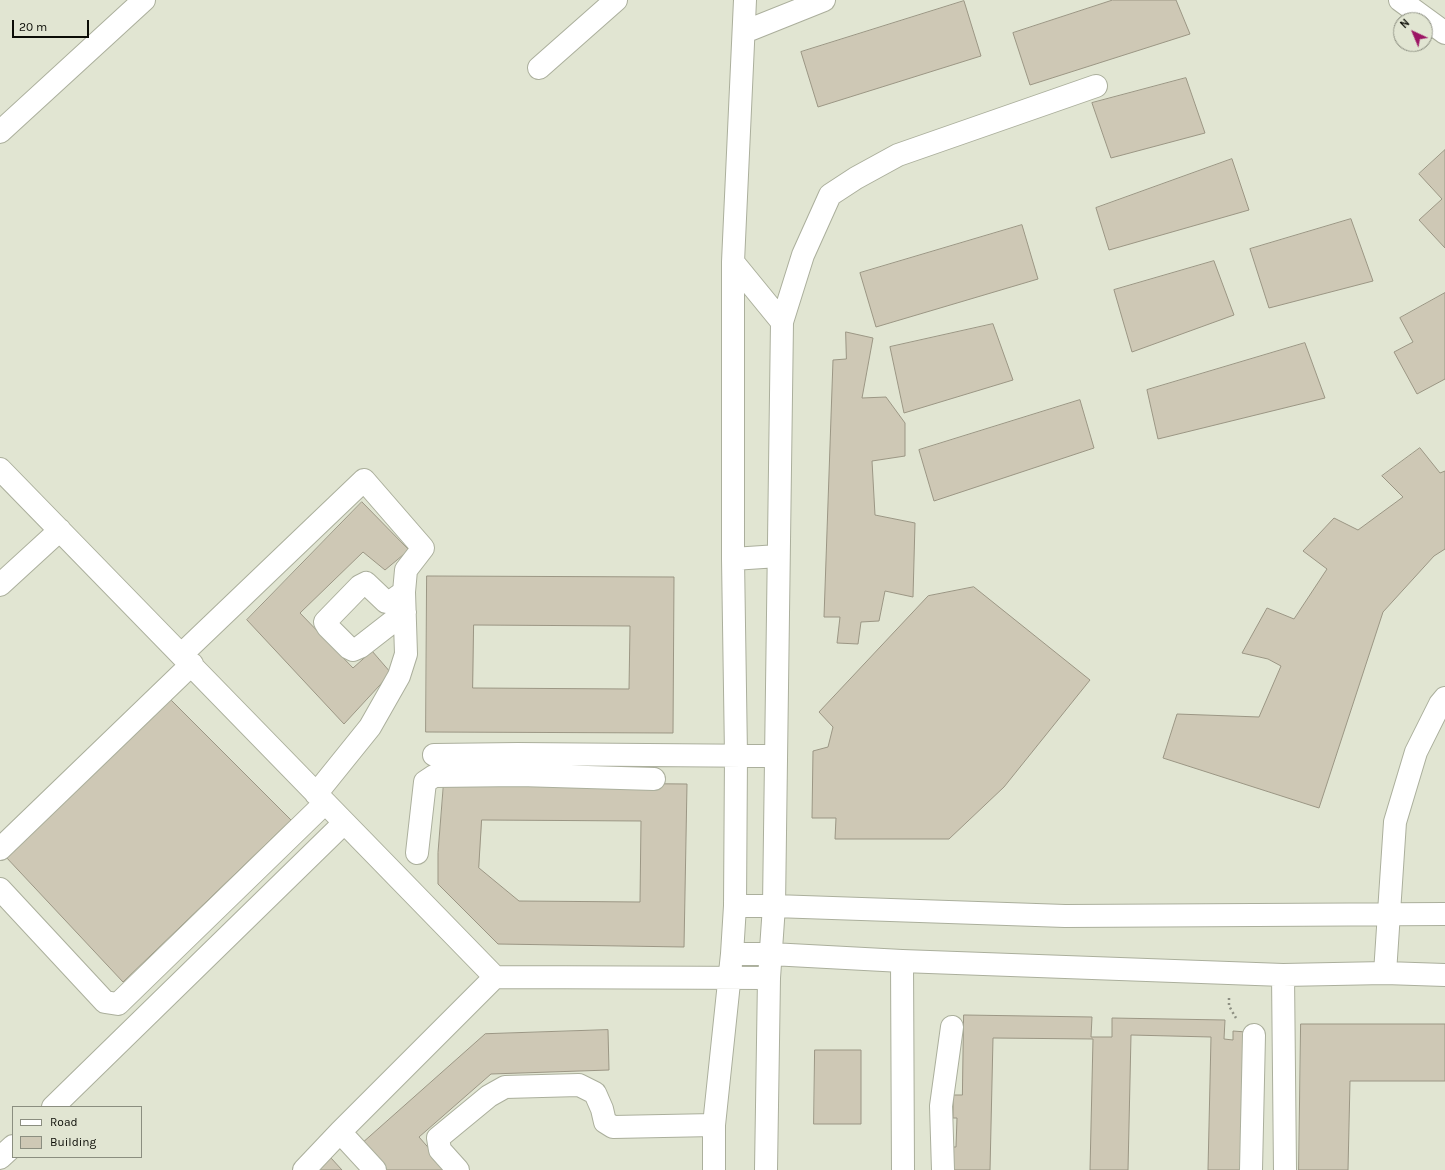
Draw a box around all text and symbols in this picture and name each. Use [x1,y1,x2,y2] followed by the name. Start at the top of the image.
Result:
[14,12,91,38] scale bar
[1393,12,1433,52] north arrow
[1398,16,1412,31] text: N
[19,20,47,34] text: 20 m
[12,1106,142,1158] legend
[50,1115,78,1129] text: Road
[50,1135,96,1149] text: Building

